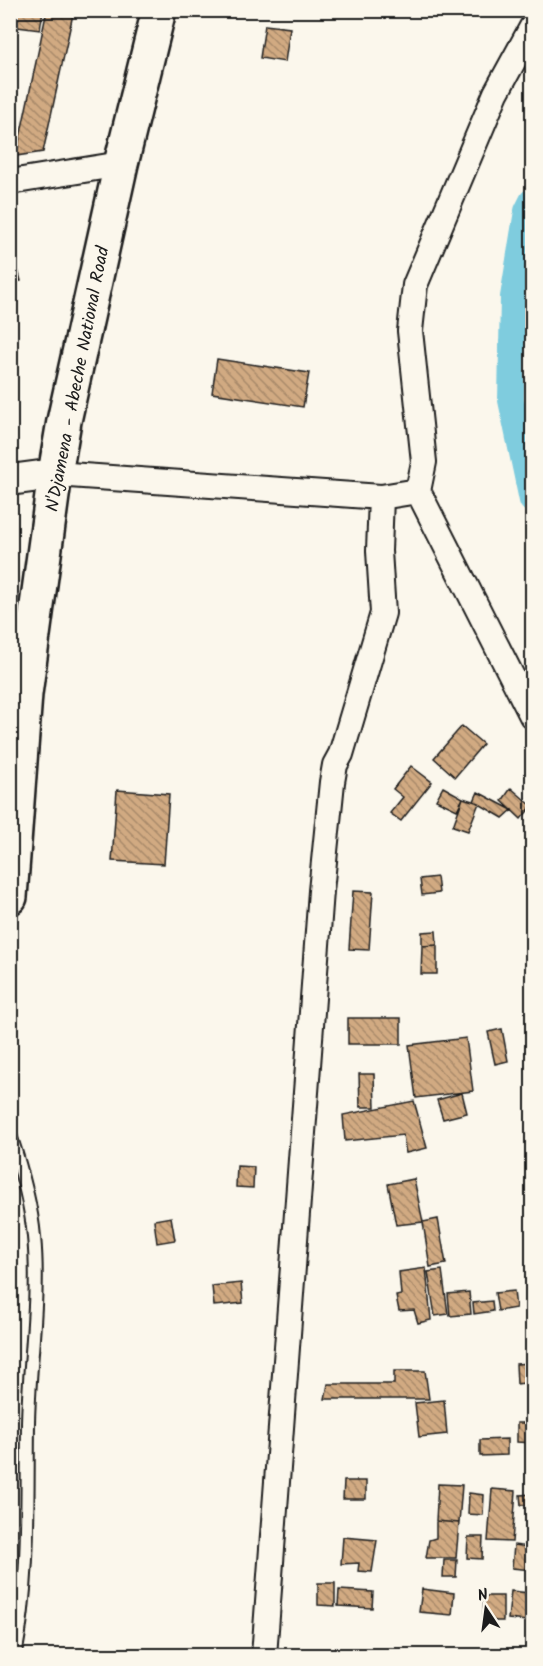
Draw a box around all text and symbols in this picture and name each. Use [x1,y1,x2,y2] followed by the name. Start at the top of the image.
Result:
[38,243,119,514] street label: N'Djamena - Abeche National Road
[456,1579,516,1639] north arrow
[475,1583,491,1609] text: N

